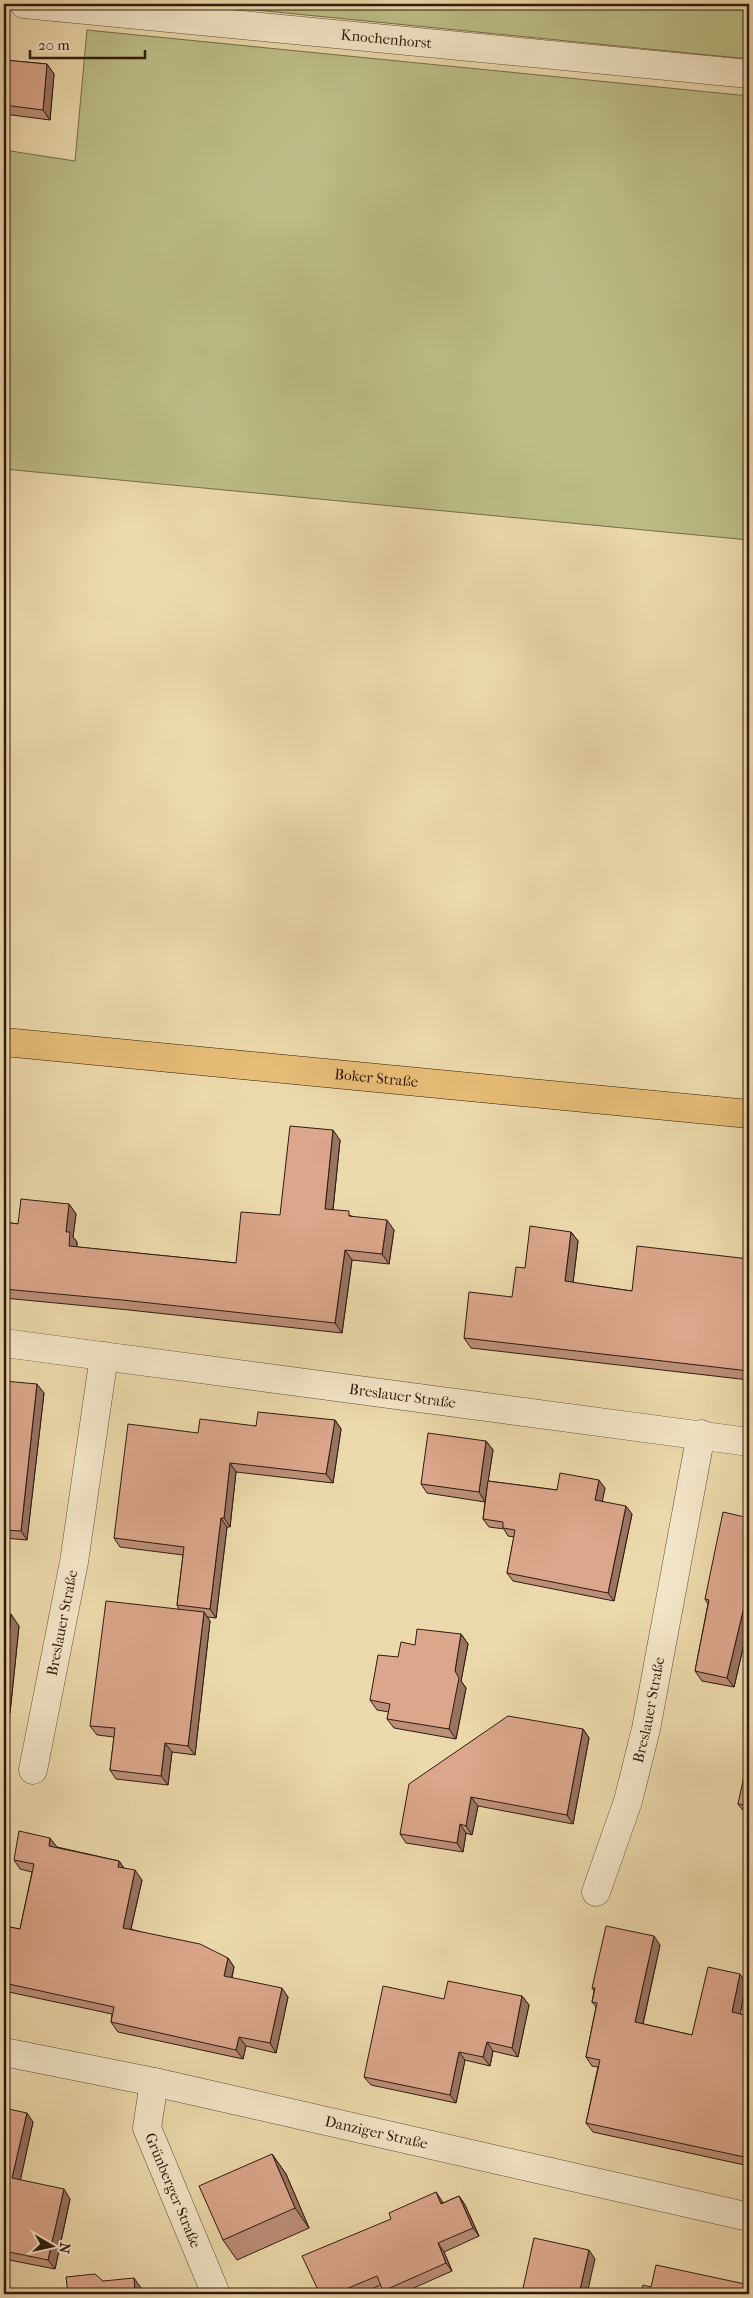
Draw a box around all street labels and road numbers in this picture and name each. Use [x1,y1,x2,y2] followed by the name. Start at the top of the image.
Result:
[340,26,433,52] street label: Knochenhorst
[334,1065,419,1091] street label: Boker Straße
[348,1380,458,1412] street label: Breslauer Straße
[43,1568,81,1677] street label: Breslauer Straße
[629,1655,668,1765] street label: Breslauer Straße
[323,2112,430,2153] street label: Danziger Straße
[141,2130,205,2251] street label: Grünberger Straße

